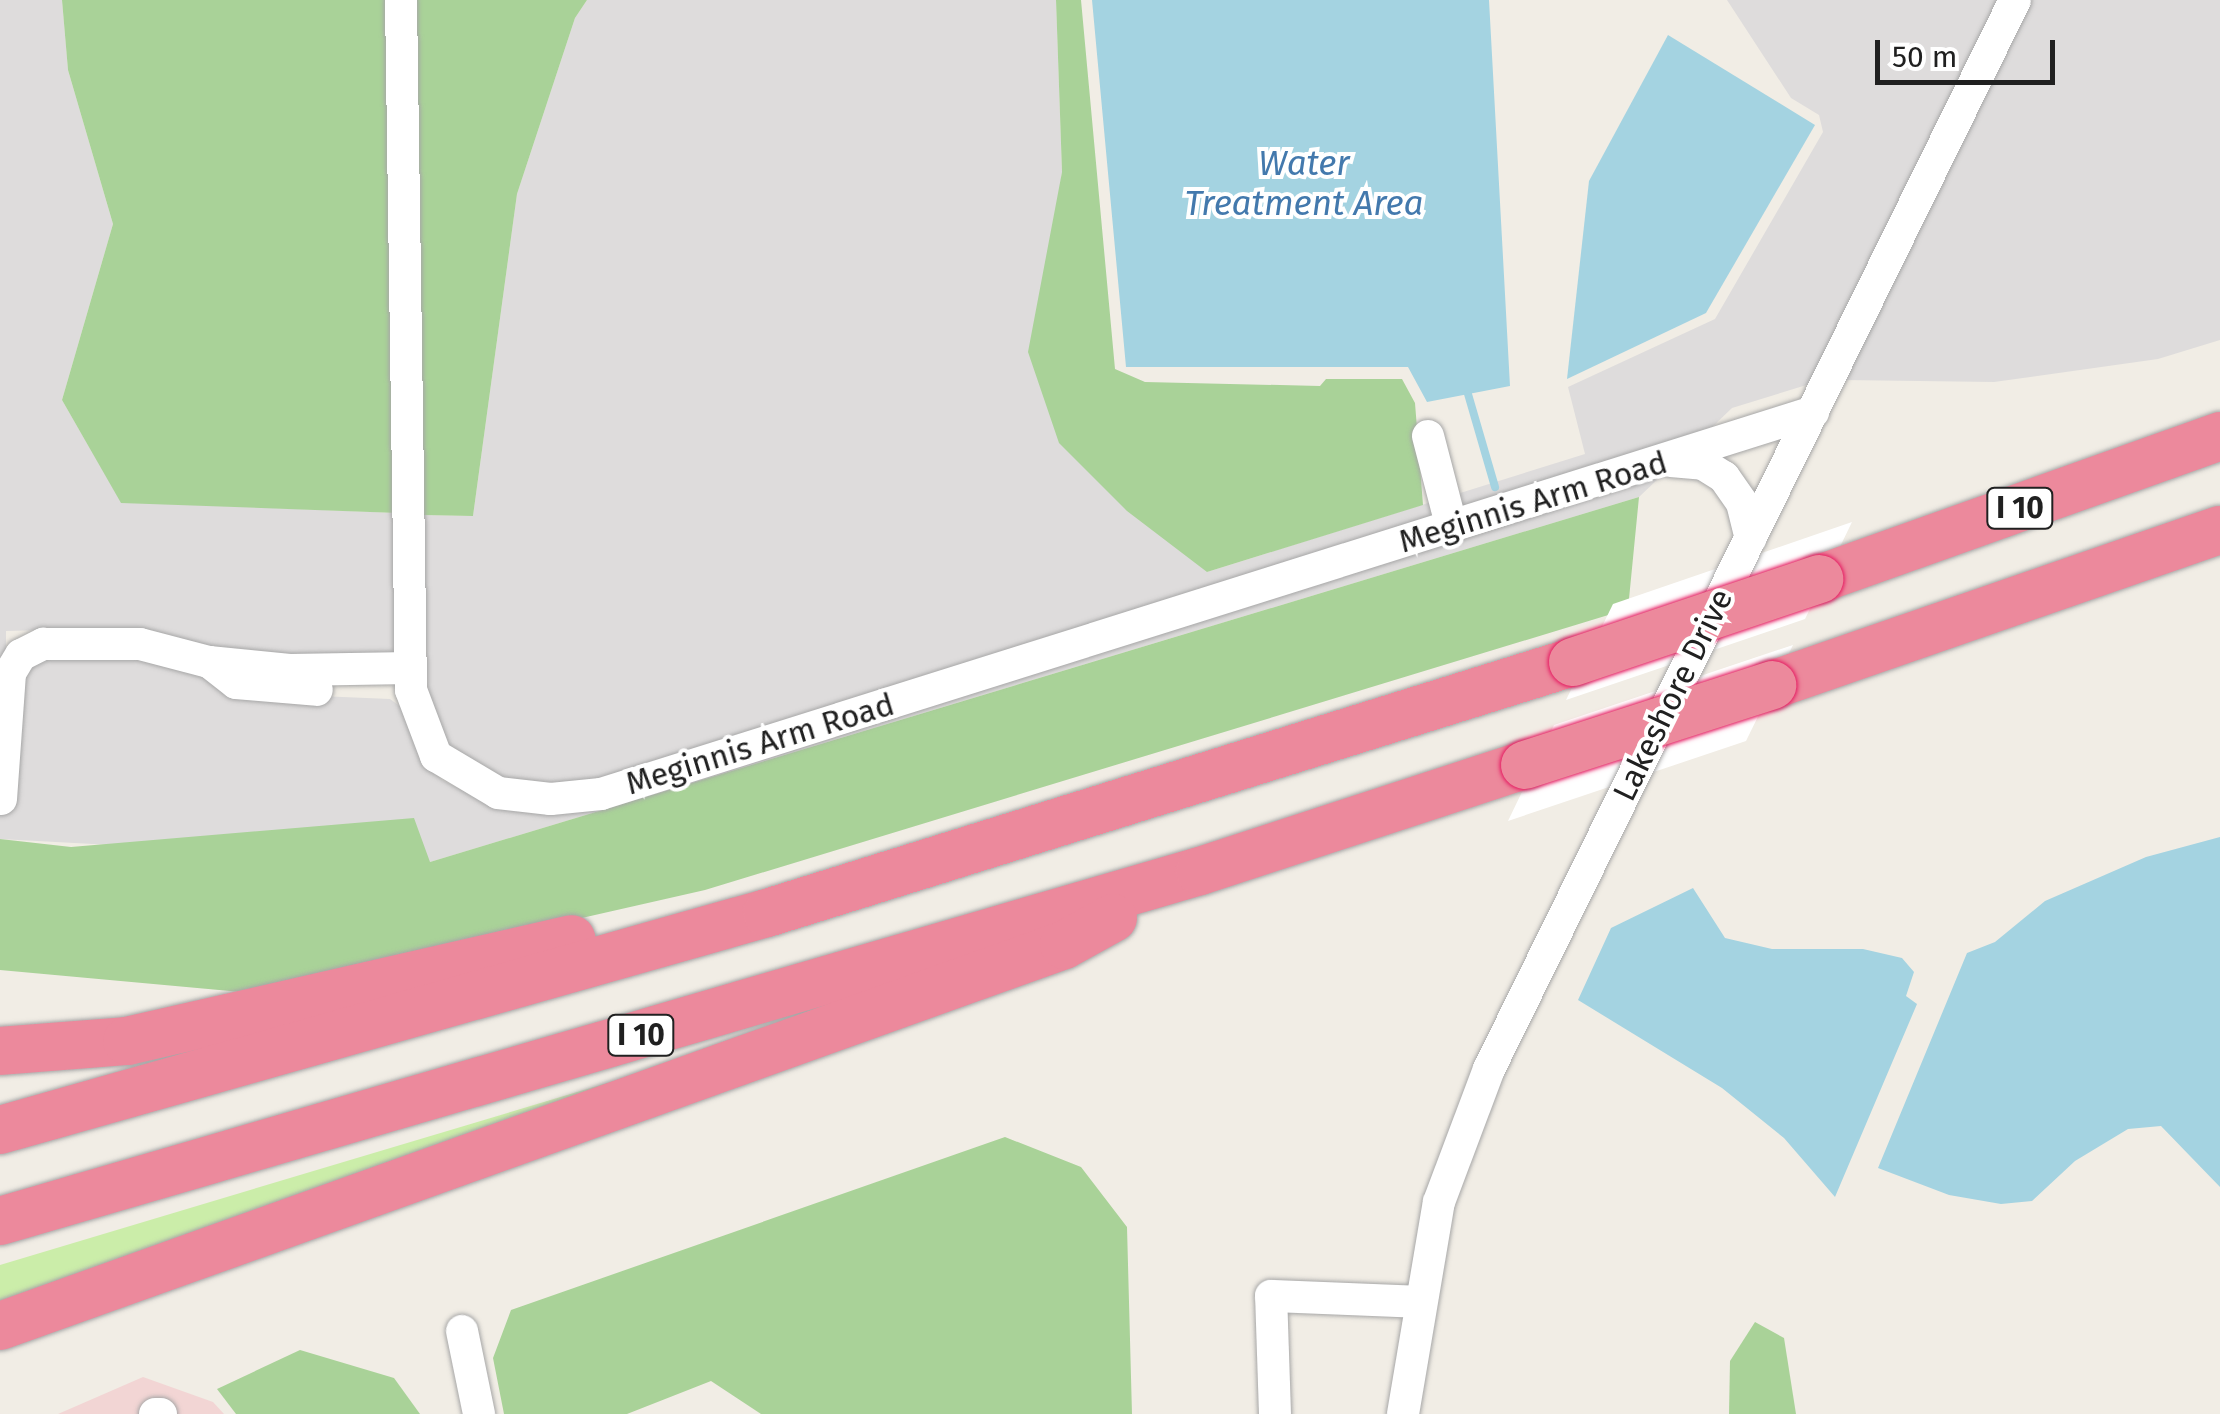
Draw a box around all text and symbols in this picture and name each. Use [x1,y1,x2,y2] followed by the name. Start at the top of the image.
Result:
[1880,20,2060,82] scale bar
[1892,39,1957,75] text: 50 m
[1185,142,1423,224] water label: Water Treatment Area
[1394,443,1672,561] street label: Meginnis Arm Road
[1985,483,2055,533] road number: I 10
[1605,583,1741,807] street label: Lakeshore Drive
[621,685,899,803] street label: Meginnis Arm Road
[606,1010,676,1060] road number: I 10

